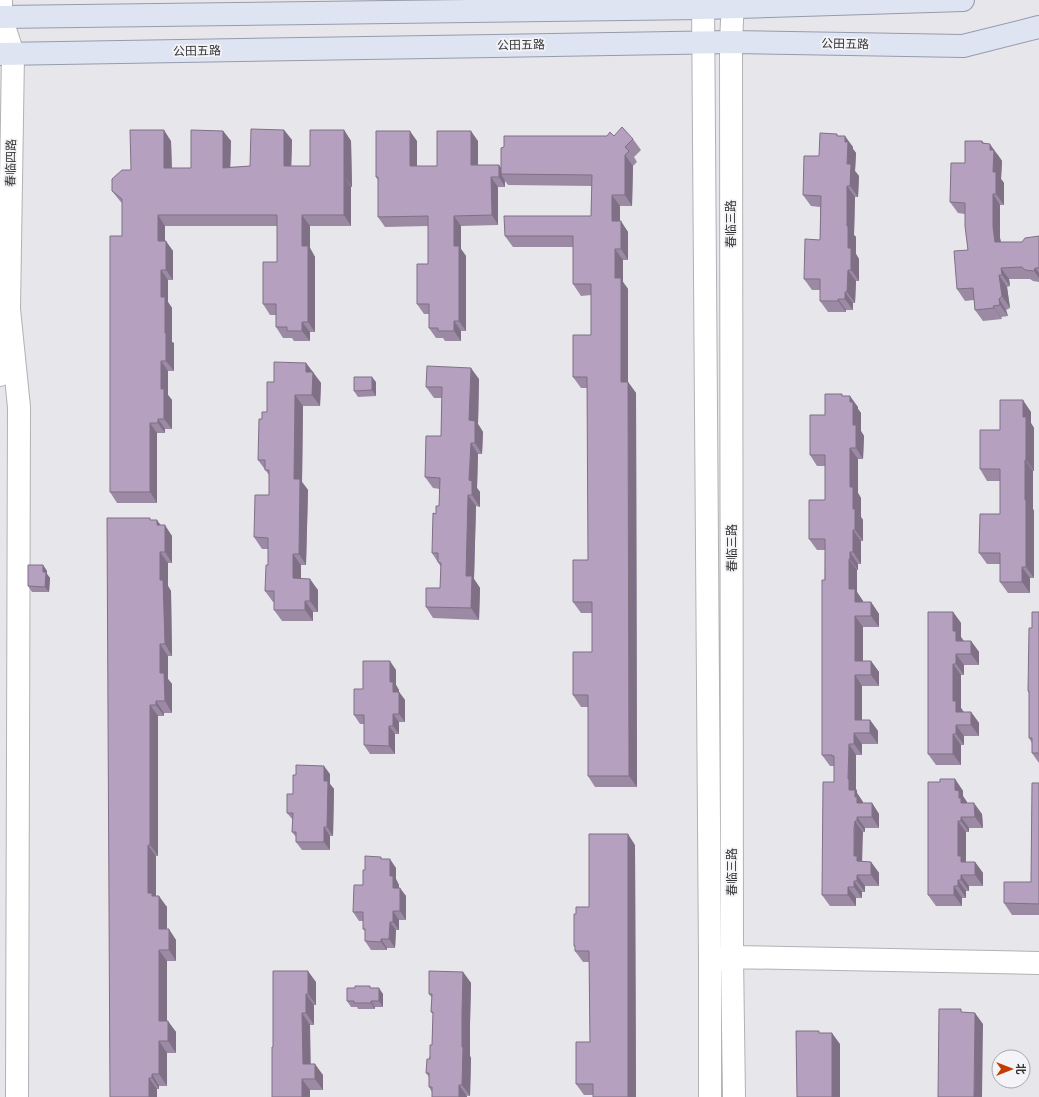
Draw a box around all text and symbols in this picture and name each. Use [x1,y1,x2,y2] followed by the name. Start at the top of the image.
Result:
[821,37,869,51] street label: 公田五路
[497,38,545,52] street label: 公田五路
[173,44,221,58] street label: 公田五路
[4,139,18,187] street label: 春临四路
[724,200,738,248] street label: 春临三路
[725,524,739,572] street label: 春临三路
[725,848,739,896] street label: 春临三路
[991,1049,1031,1089] north arrow
[1014,1064,1027,1075] text: 北

